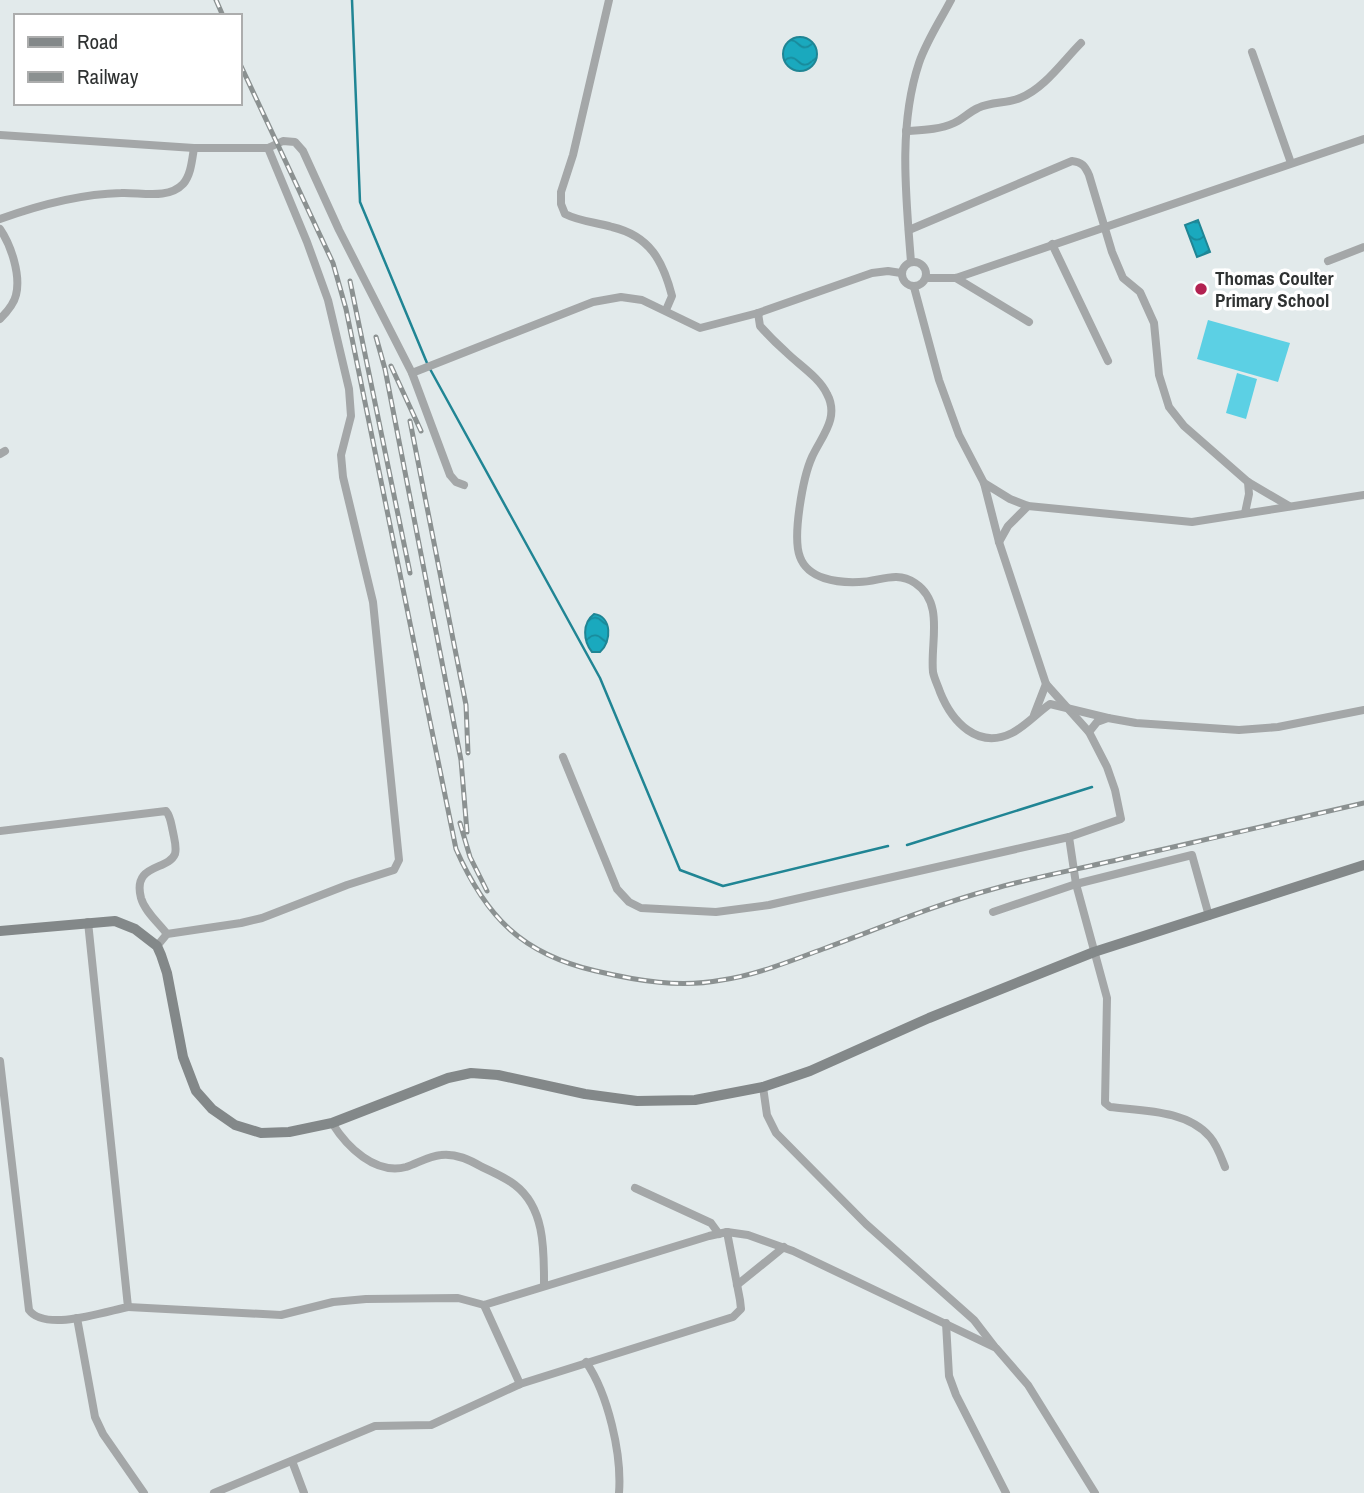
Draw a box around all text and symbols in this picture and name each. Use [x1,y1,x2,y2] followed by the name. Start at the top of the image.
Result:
[14,14,242,105] legend
[77,27,118,56] text: Road
[77,62,139,91] text: Railway
[1215,265,1334,313] place label: Thomas Coulter Primary School
[1193,281,1209,297] marker: Thomas Coulter Primary School

